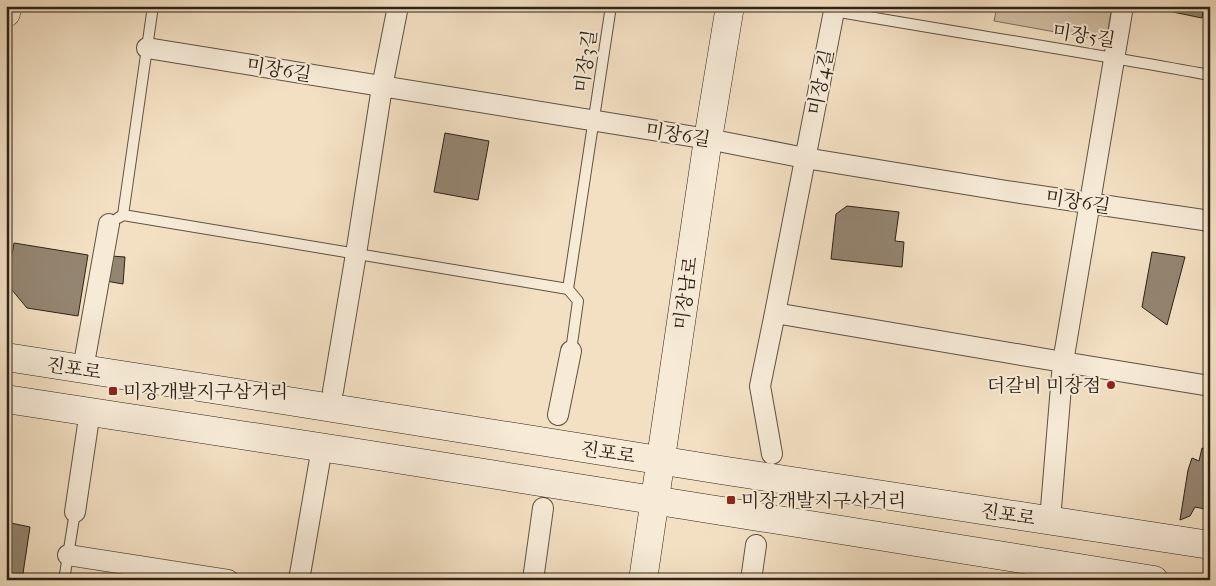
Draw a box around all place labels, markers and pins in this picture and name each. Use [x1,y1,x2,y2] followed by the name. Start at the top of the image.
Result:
[987,375,1101,397] place label: 더갈비 미장점
[1105,379,1117,391] marker: 더갈비 미장점
[123,381,288,403] place label: 미장개발지구삼거리
[107,385,119,397] marker: 미장개발지구삼거리
[741,490,906,512] place label: 미장개발지구사거리
[725,494,737,506] marker: 미장개발지구사거리

